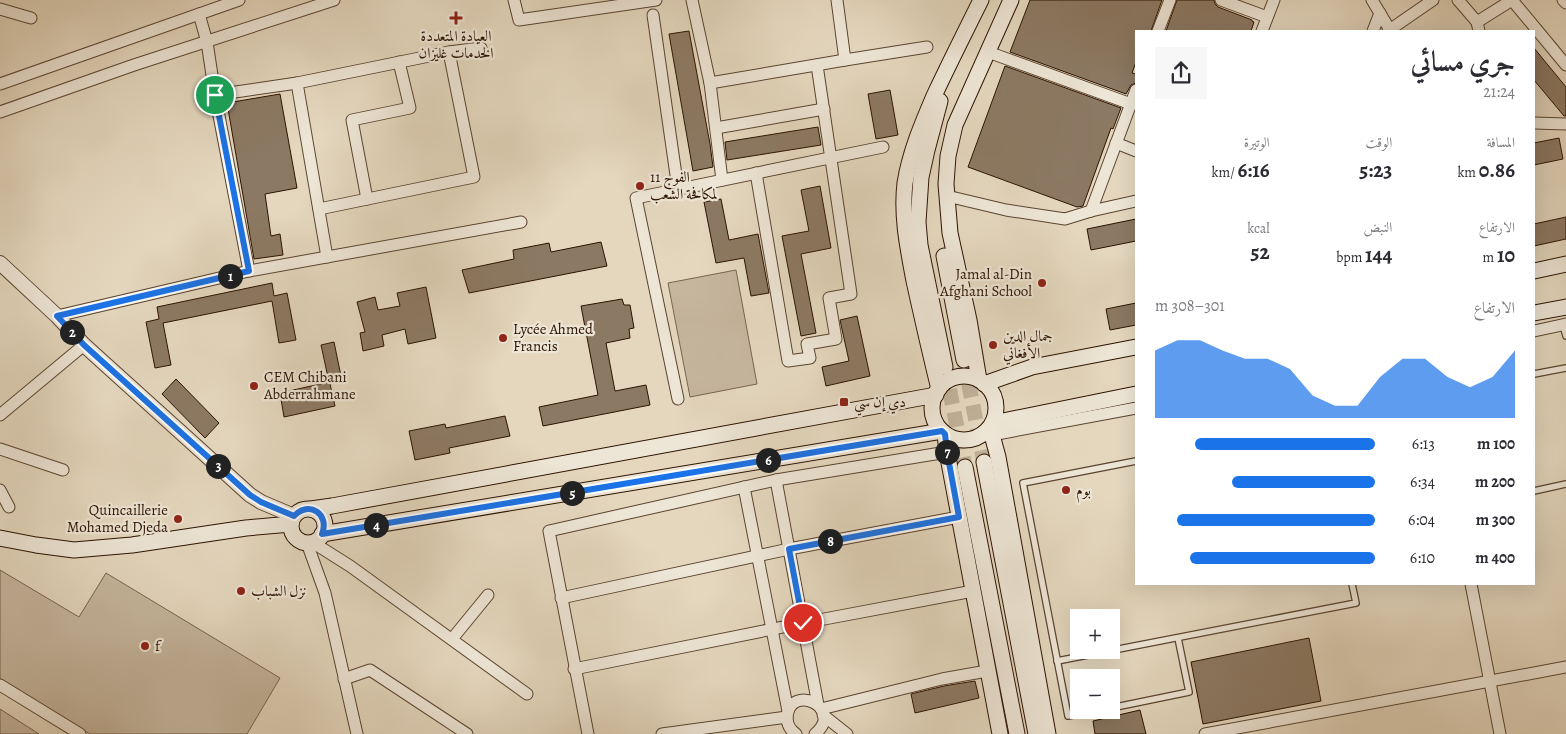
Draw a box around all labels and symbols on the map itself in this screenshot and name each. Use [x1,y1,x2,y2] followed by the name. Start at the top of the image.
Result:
[449,11,463,25] marker: العيادة المتعددة الخدمات غليزان
[419,26,493,63] place label: العيادة المتعددة الخدمات غليزان
[194,74,236,116] pin
[650,167,718,204] place label: الفوج 11 لمكافحة الشعب
[634,180,646,192] marker: الفوج 11 لمكافحة الشعب
[218,264,242,288] pin: 1
[939,264,1032,301] place label: Jamal al-Din Afghani School
[1036,277,1048,289] marker: Jamal al-Din Afghani School
[513,319,594,356] place label: Lycée Ahmed Francis
[60,320,84,344] pin: 2
[1003,326,1053,365] place label: جمال الدين الأفغاني
[497,332,509,344] marker: Lycée Ahmed Francis
[987,339,999,351] marker: جمال الدين الأفغاني
[263,367,356,404] place label: CEM Chibani Abderrahmane
[248,380,260,392] marker: CEM Chibani Abderrahmane
[854,392,906,416] place label: دي إن سي
[838,396,850,408] marker: دي إن سي
[934,440,960,464] pin: 7
[756,448,780,472] pin: 6
[206,454,230,478] pin: 3
[560,480,584,506] pin: 5
[1076,480,1091,503] place label: بوم
[1060,484,1072,496] marker: بوم
[67,500,168,537] place label: Quincaillerie Mohamed Djeda
[364,512,388,538] pin: 4
[172,513,184,525] marker: Quincaillerie Mohamed Djeda
[818,528,842,554] pin: 8
[251,581,307,601] place label: نزل الشباب
[235,585,247,597] marker: نزل الشباب
[782,602,824,644] pin
[155,636,162,656] place label: f
[139,640,151,652] marker: f

